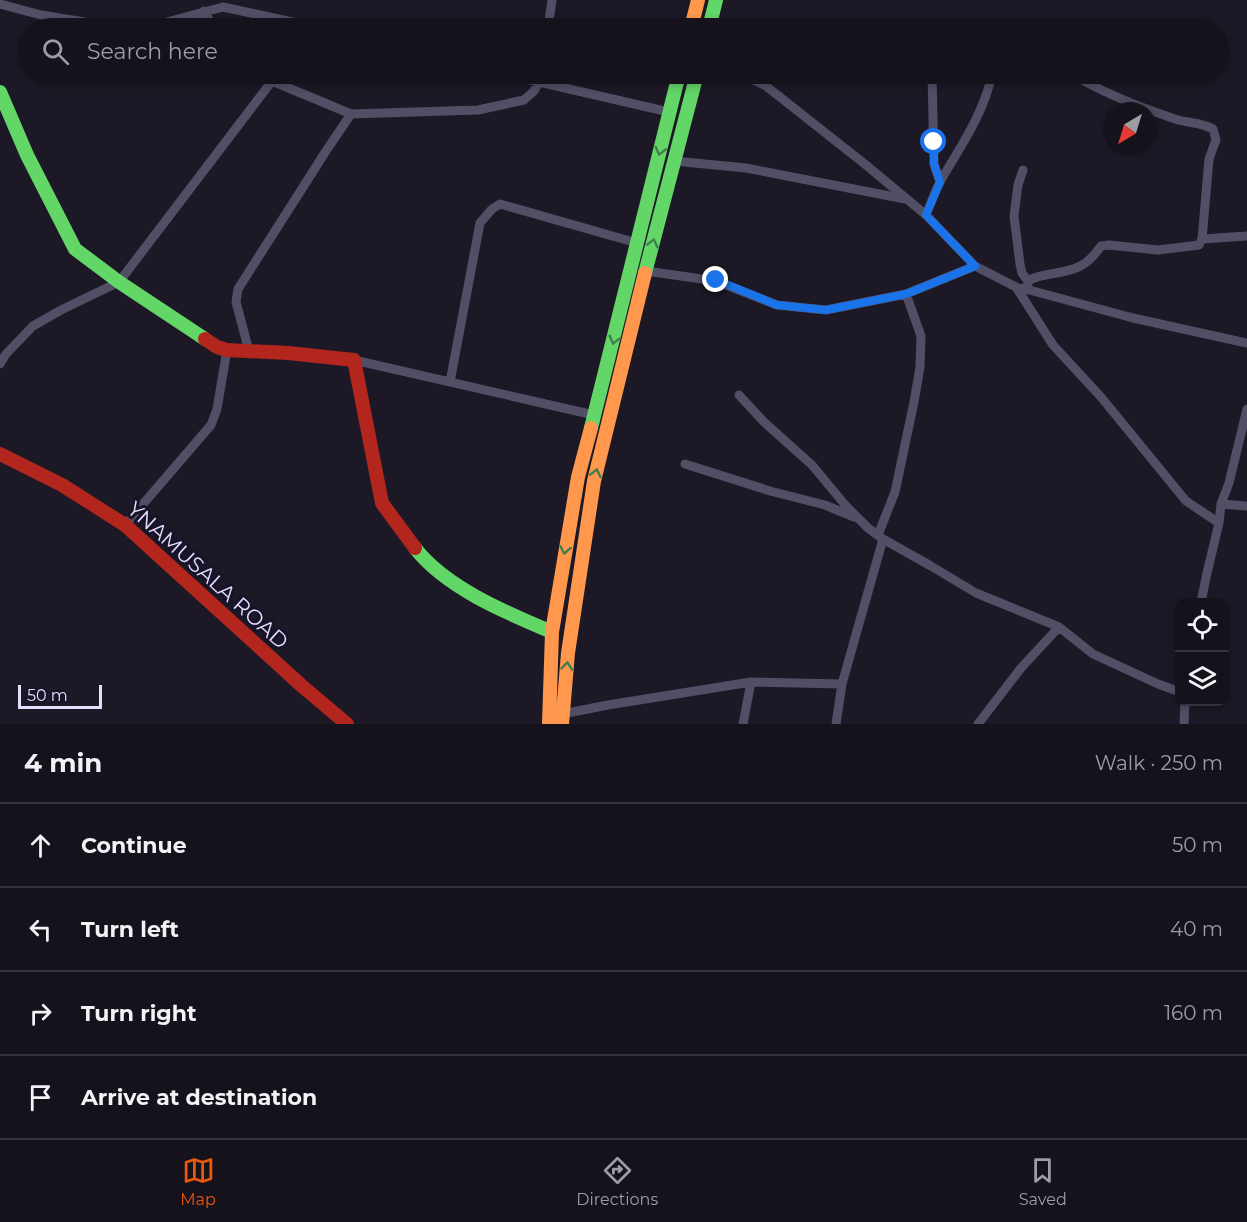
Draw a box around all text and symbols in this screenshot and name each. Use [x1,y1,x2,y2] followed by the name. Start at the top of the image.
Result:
[18,18,1229,84] search box
[39,35,72,68] icon: search
[87,38,218,65] text: Search here
[1103,102,1157,156] north arrow
[920,128,946,154] route start
[654,145,667,155] one-way arrow
[646,238,658,249] one-way arrow
[702,266,728,292] route end
[608,335,621,345] one-way arrow
[589,468,602,478] one-way arrow
[122,496,294,654] street label: YNAMUSALA ROAD
[559,545,572,555] one-way arrow
[1175,598,1229,706] map controls
[1175,598,1229,652] button: locate
[1175,652,1229,706] button: layers
[560,661,573,670] one-way arrow
[18,682,102,710] scale bar
[27,686,68,705] text: 50 m
[24,747,102,779] text: 4 min
[1095,751,1223,775] text: Walk · 250 m
[24,829,57,862] icon: ahead
[81,832,187,859] text: Continue
[1172,833,1223,857] text: 50 m
[24,913,57,946] icon: left
[81,916,179,943] text: Turn left
[1170,917,1223,941] text: 40 m
[24,997,57,1030] icon: right
[81,1000,196,1027] text: Turn right
[1164,1001,1223,1025] text: 160 m
[24,1081,57,1114] icon: arrive
[81,1084,317,1111] text: Arrive at destination
[180,1154,216,1209] tab: Map
[576,1154,658,1209] tab: Directions
[1019,1154,1067,1209] tab: Saved

